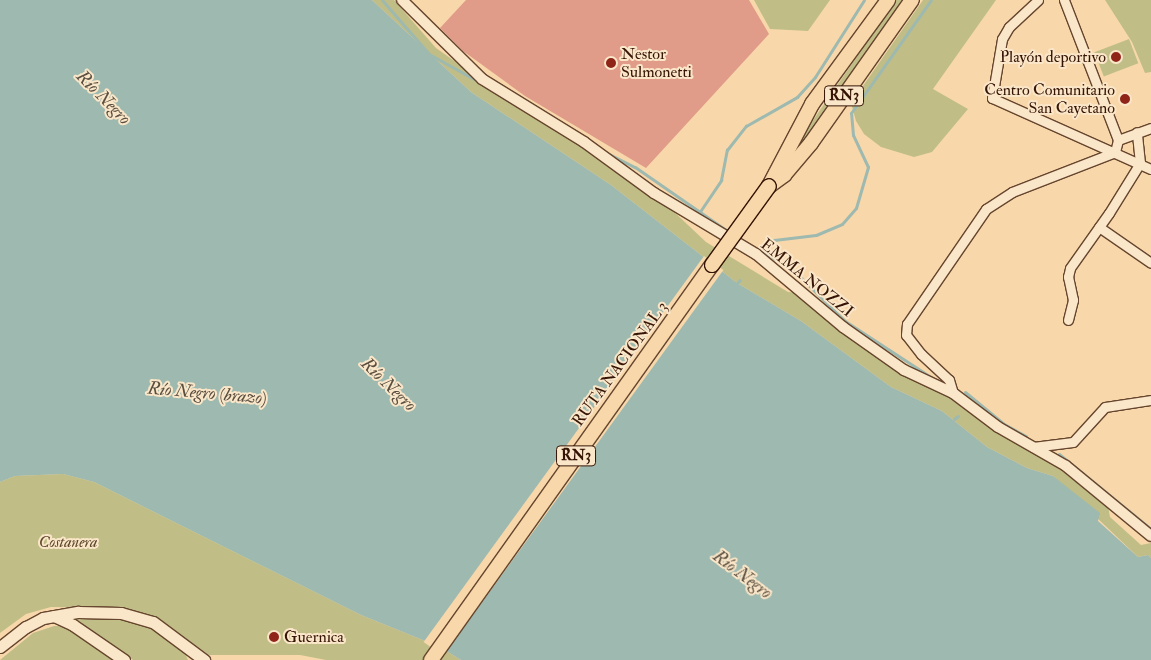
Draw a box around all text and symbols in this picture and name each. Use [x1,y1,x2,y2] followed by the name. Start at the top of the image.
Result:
[621,44,692,82] place label: Nestor Sulmonetti
[1000,47,1106,67] place label: Playón deportivo
[1110,51,1122,63] marker: Playón deportivo
[605,57,617,69] marker: Nestor Sulmonetti
[71,66,135,130] water label: Río Negro
[984,80,1115,118] place label: Centro Comunitario San Cayetano
[824,84,864,108] road number: RN3
[1119,93,1131,105] marker: Centro Comunitario San Cayetano
[757,235,857,321] street label: EMMA NOZZI
[568,298,672,430] street label: RUTA NACIONAL 3
[356,354,420,416] water label: Río Negro
[147,378,267,410] water label: Río Negro (brazo)
[556,444,596,468] road number: RN3
[39,532,97,552] park label: Costanera
[708,546,776,604] water label: Río Negro
[284,627,344,647] place label: Guernica
[268,631,280,643] marker: Guernica

